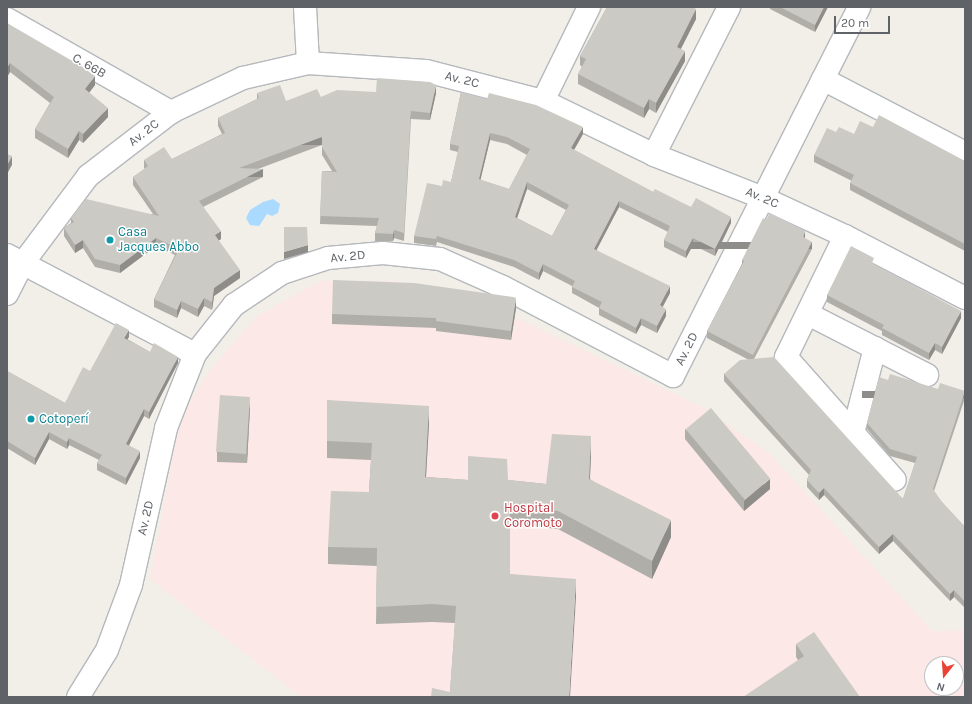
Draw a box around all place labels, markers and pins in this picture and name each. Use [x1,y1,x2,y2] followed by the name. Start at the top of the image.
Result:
[118,225,199,256] place label: Casa Jacques Abbo
[105,235,115,245] marker: Casa Jacques Abbo
[39,411,89,427] place label: Cotoperí
[26,414,36,424] marker: Cotoperí
[504,501,562,532] place label: Hospital Coromoto
[489,510,501,522] marker: Hospital Coromoto

